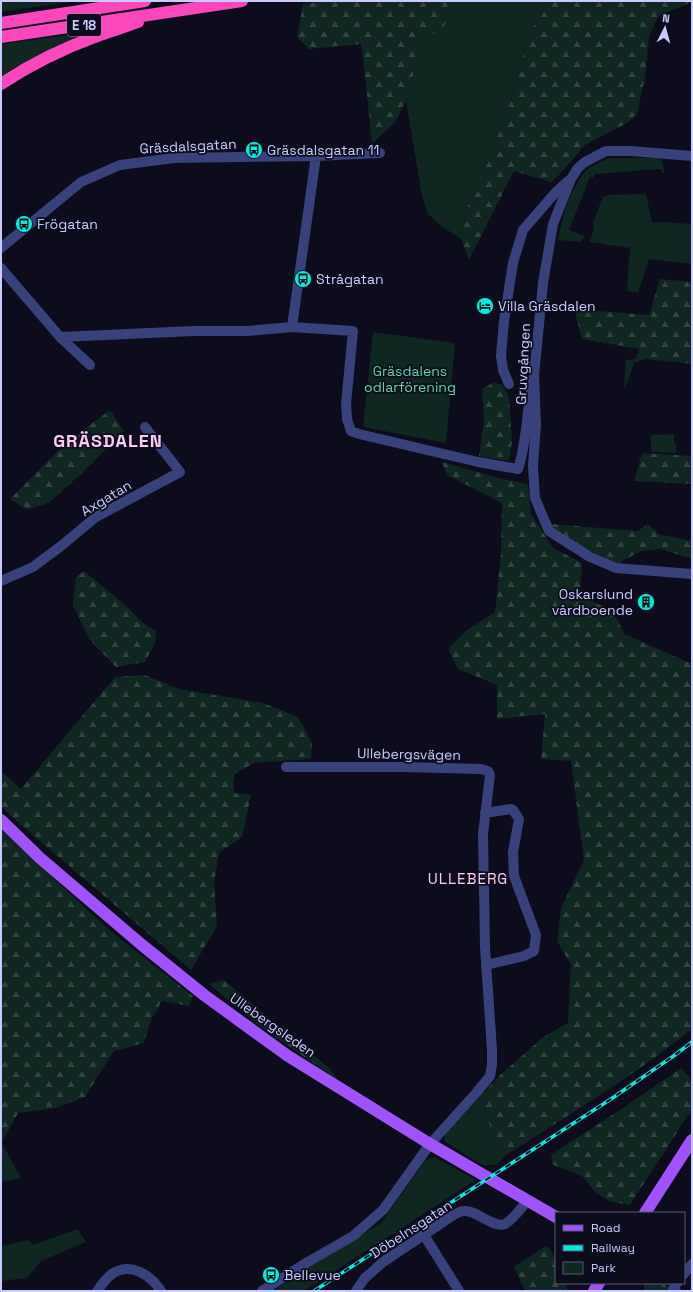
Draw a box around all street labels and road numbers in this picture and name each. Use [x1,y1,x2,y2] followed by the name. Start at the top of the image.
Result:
[67,14,101,36] road number: E 18
[139,134,237,158] street label: Gräsdalsgatan
[512,323,534,405] street label: Gruvgången
[77,476,135,520] street label: Axgatan
[357,744,461,764] street label: Ullebergsvägen
[227,989,319,1061] street label: Ullebergsleden
[367,1196,455,1262] street label: Döbelnsgatan

